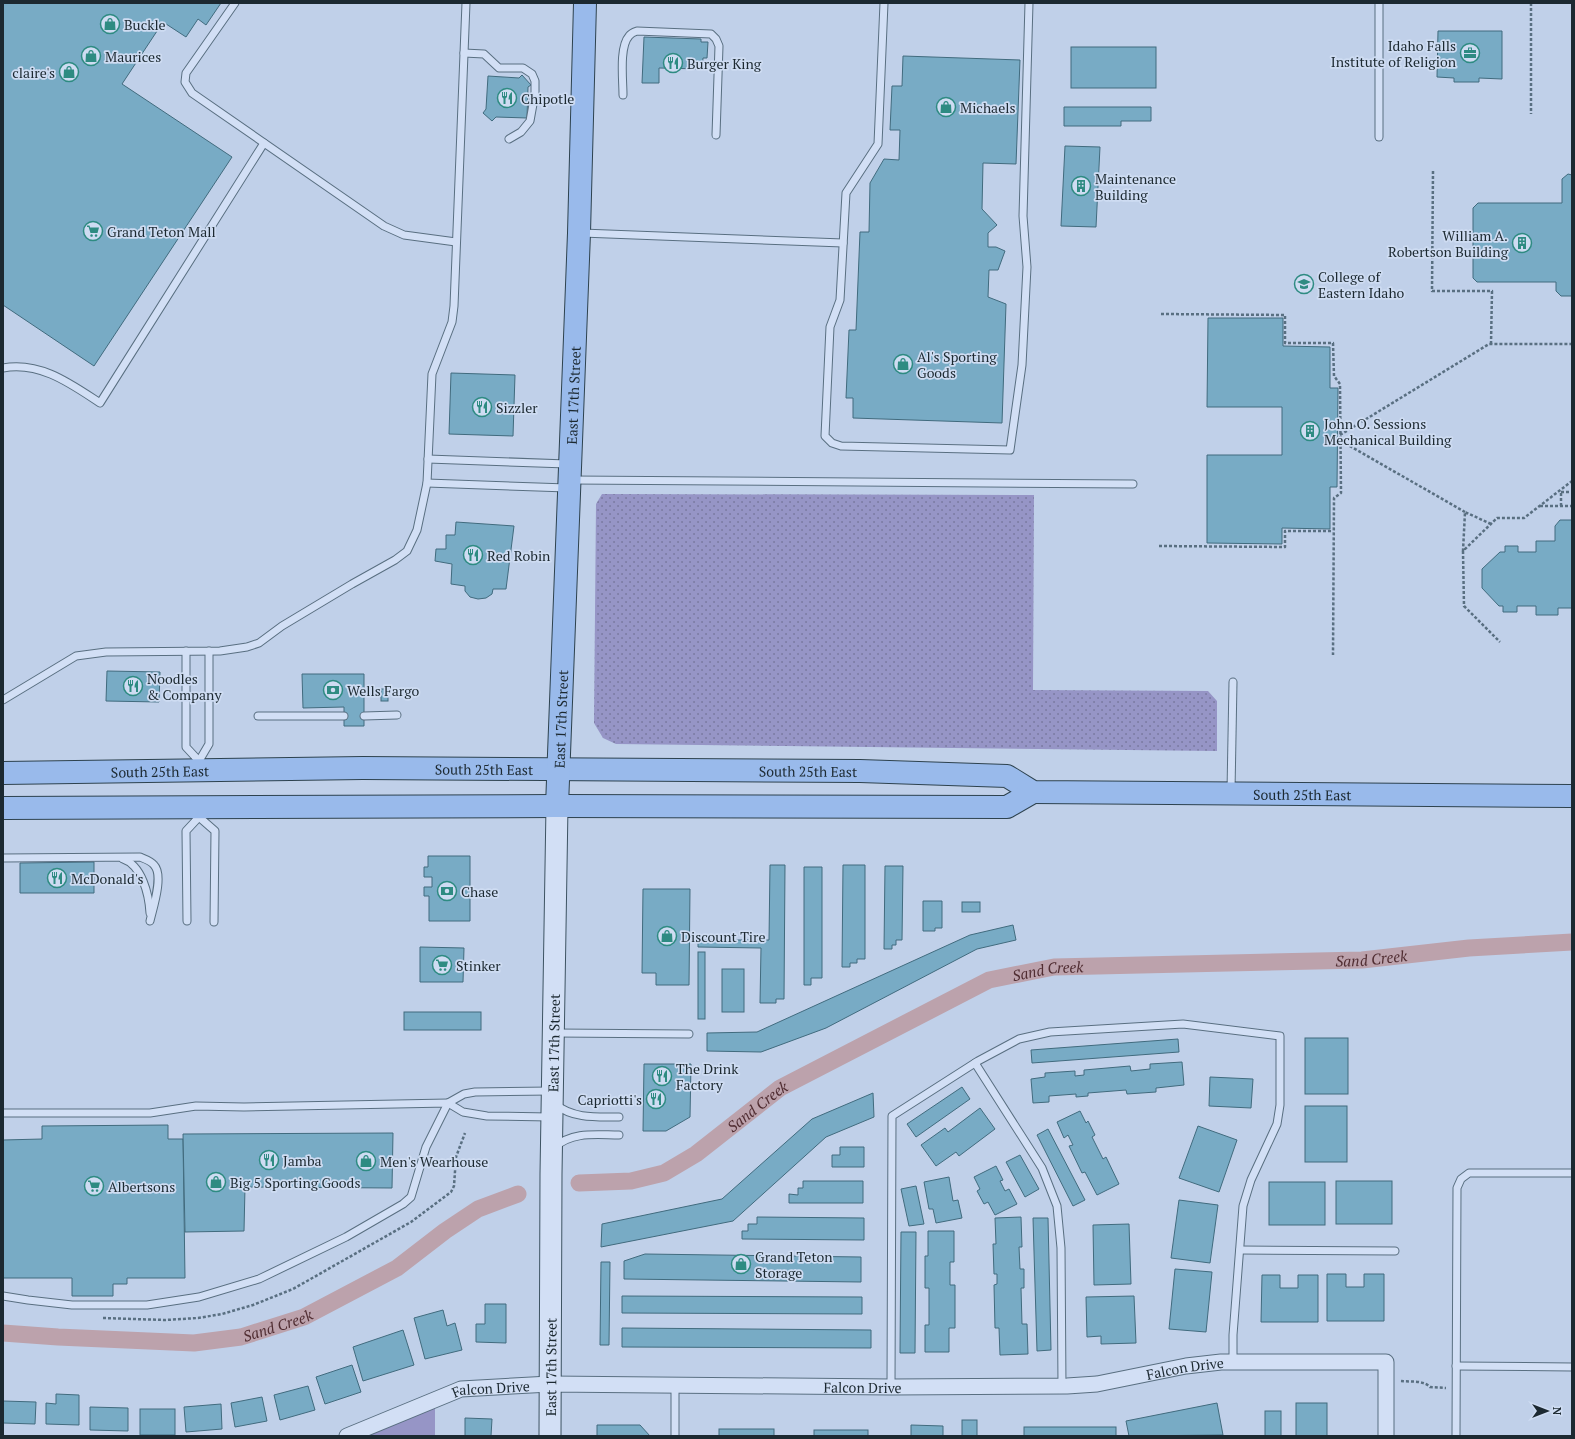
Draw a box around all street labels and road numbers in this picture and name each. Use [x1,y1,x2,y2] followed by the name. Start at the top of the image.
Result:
[561,345,584,445] street label: East 17th Street
[549,669,572,769] street label: East 17th Street
[435,759,534,779] street label: South 25th East
[111,761,210,781] street label: South 25th East
[759,761,858,780] street label: South 25th East
[1253,784,1352,804] street label: South 25th East
[543,993,563,1092] street label: East 17th Street
[541,1317,560,1416] street label: East 17th Street
[1145,1352,1225,1383] street label: Falcon Drive
[449,1376,530,1401] street label: Falcon Drive
[823,1377,902,1397] street label: Falcon Drive

